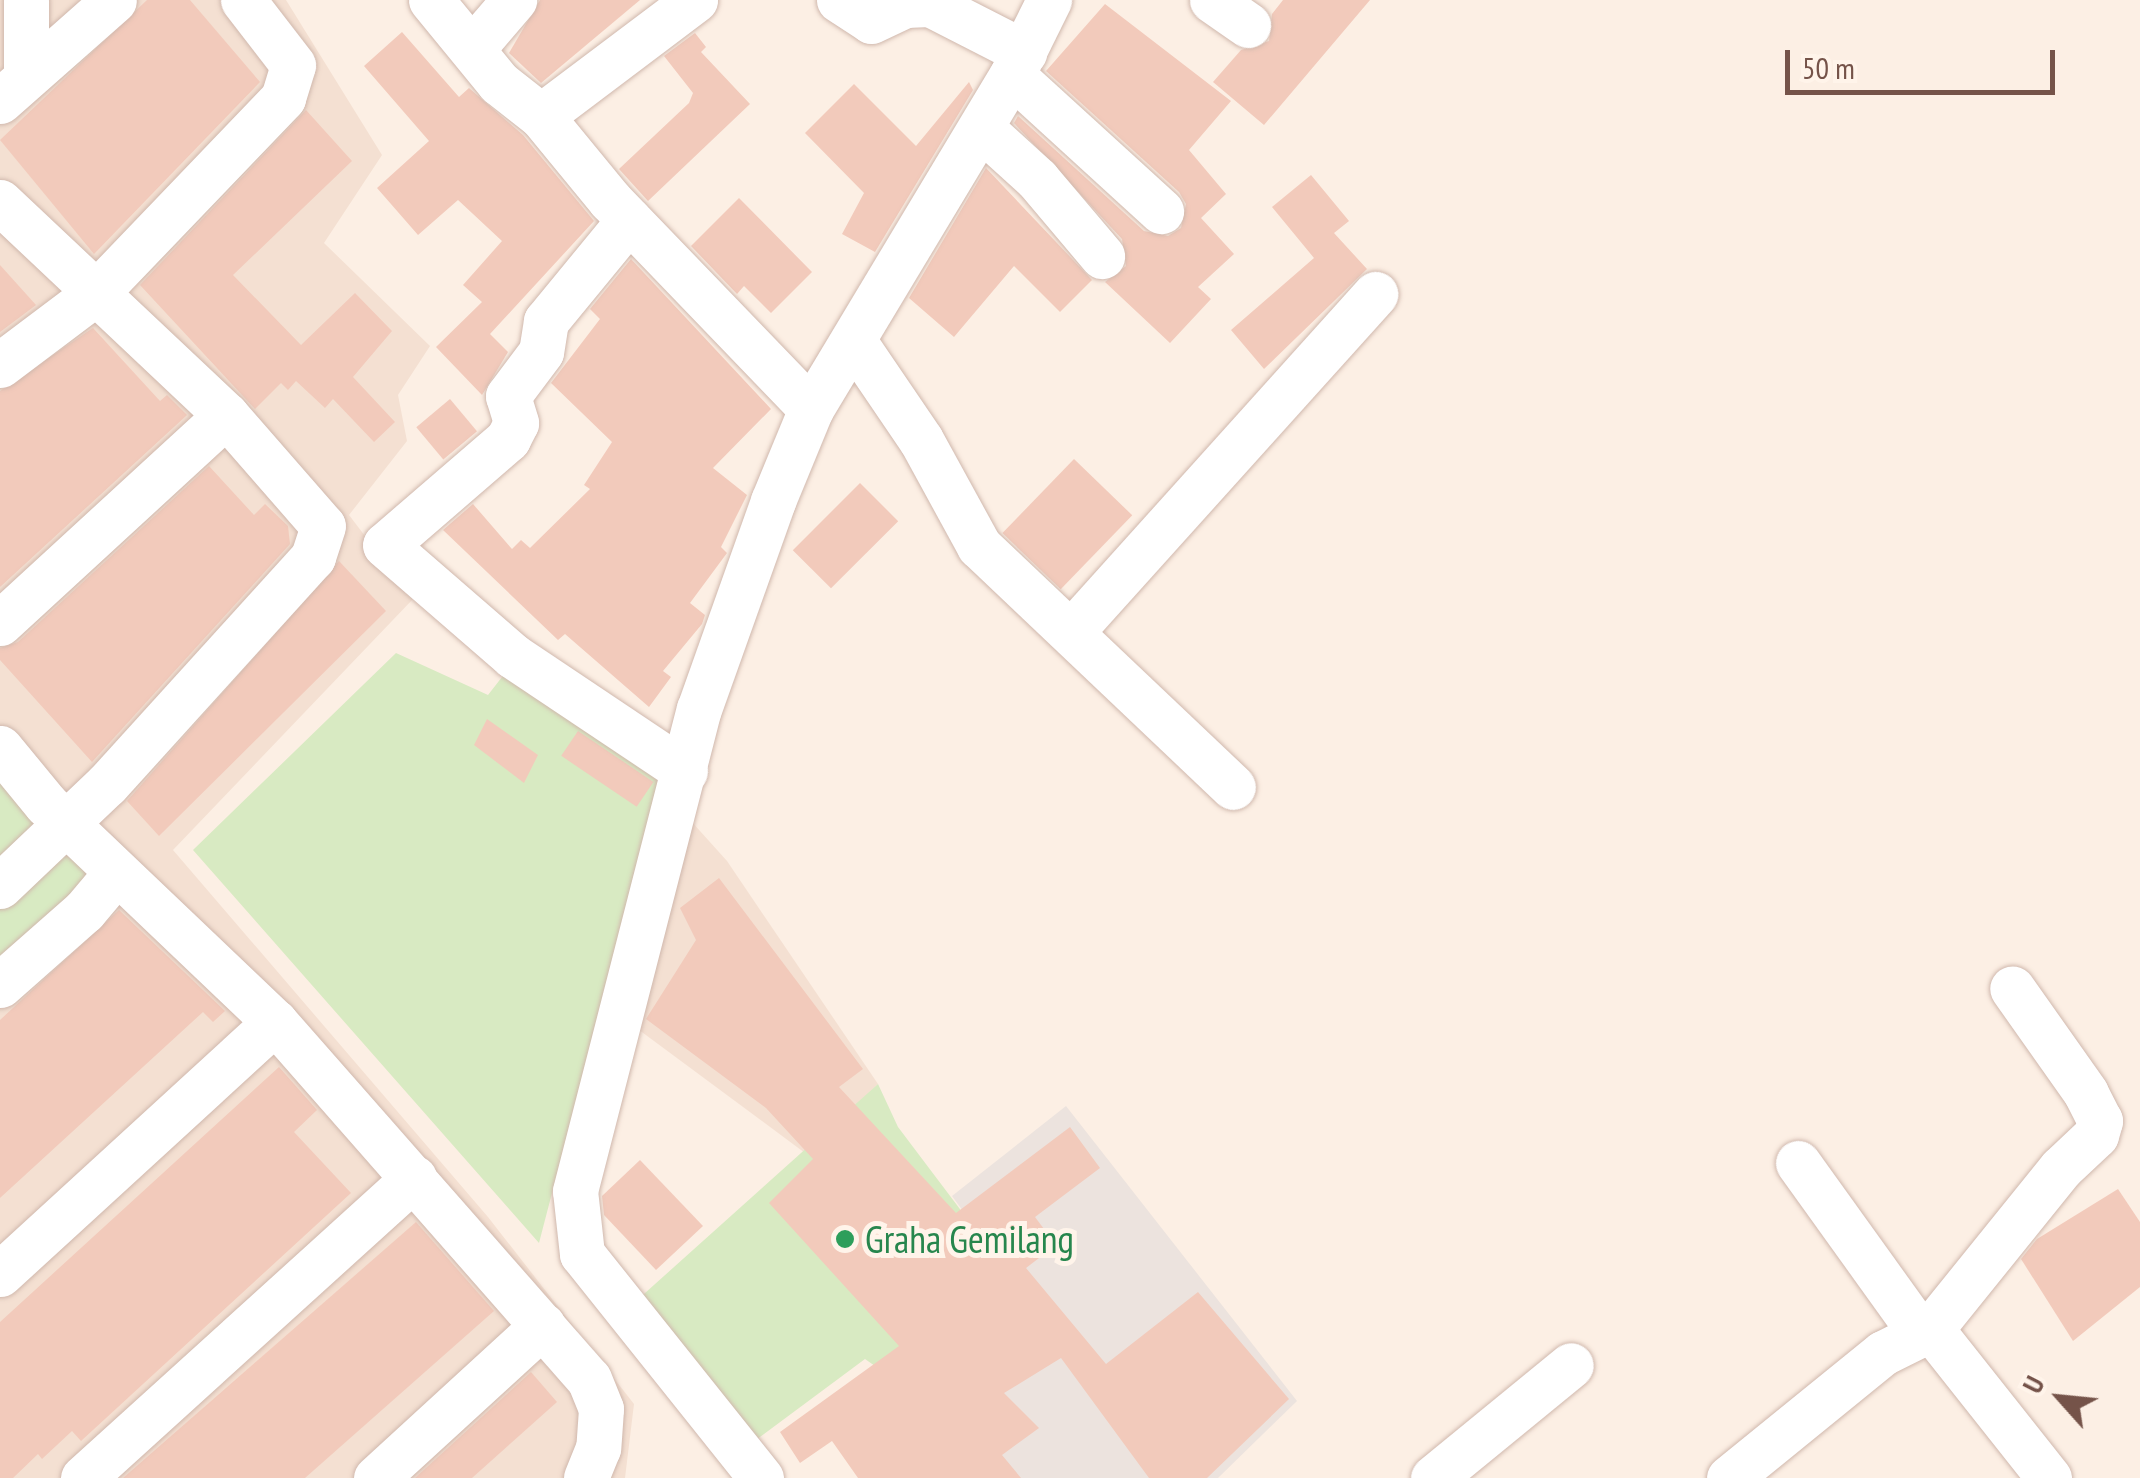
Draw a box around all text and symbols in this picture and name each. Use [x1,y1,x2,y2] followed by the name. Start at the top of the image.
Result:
[1790,30,2060,92] scale bar
[1802,48,1855,87] text: 50 m
[865,1216,1074,1262] place label: Graha Gemilang
[834,1228,856,1250] marker: Graha Gemilang
[2010,1348,2110,1448] north arrow
[2013,1369,2053,1399] text: U

